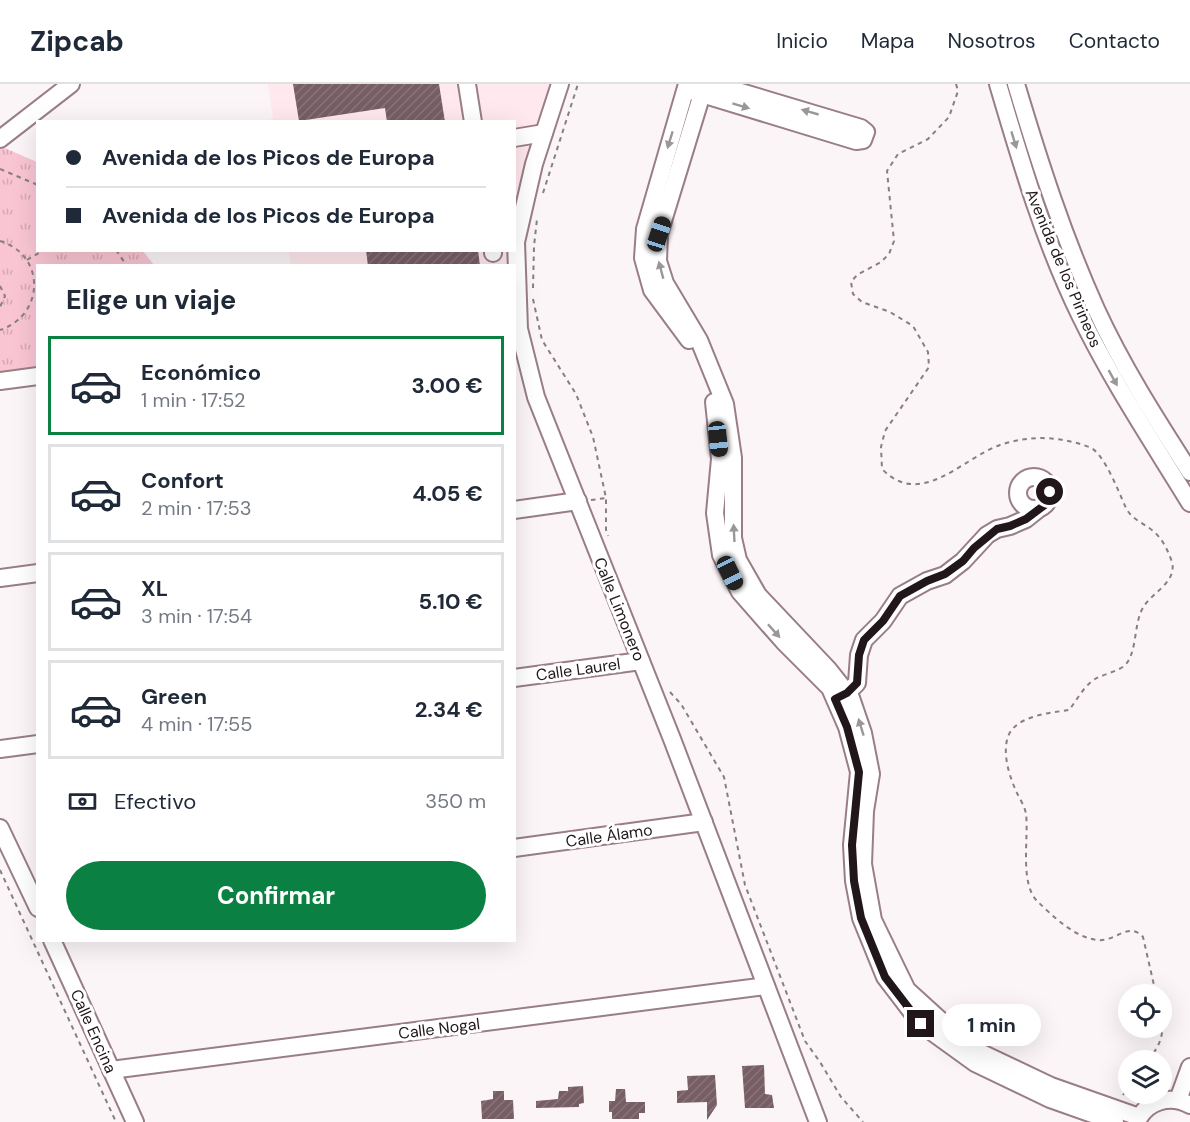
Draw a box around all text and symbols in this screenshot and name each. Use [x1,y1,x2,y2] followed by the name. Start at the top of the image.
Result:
[30,23,124,60] text: Zipcab
[776,27,828,55] text: Inicio
[861,27,915,55] text: Mapa
[948,27,1036,55] text: Nosotros
[1069,27,1160,55] text: Contacto
[732,102,750,111] one-way arrow
[801,107,819,116] one-way arrow
[665,131,674,149] one-way arrow
[1010,131,1019,149] one-way arrow
[102,143,435,172] text: Avenida de los Picos de Europa
[1021,186,1106,351] street label: Avenida de los Pirineos
[102,201,435,230] text: Avenida de los Picos de Europa
[645,214,673,254] car
[656,261,665,279] one-way arrow
[66,282,236,317] text: Elige un viaje
[141,358,261,387] text: Económico
[69,359,123,413] icon: car
[1107,370,1118,386] one-way arrow
[412,371,483,400] text: 3.00 €
[141,387,246,413] text: 1 min · 17:52
[707,420,729,458] car
[141,466,224,495] text: Confort
[69,467,123,521] icon: car
[1036,478,1063,505] route start
[412,479,483,508] text: 4.05 €
[141,495,252,521] text: 2 min · 17:53
[729,524,738,543] one-way arrow
[714,553,746,593] car
[589,554,650,664] street label: Calle Limonero
[141,574,168,603] text: XL
[69,575,123,629] icon: car
[418,587,483,616] text: 5.10 €
[141,603,252,629] text: 3 min · 17:54
[767,623,781,638] one-way arrow
[534,653,622,686] street label: Calle Laurel
[141,682,207,711] text: Green
[69,683,123,737] icon: car
[415,695,483,724] text: 2.34 €
[141,711,253,737] text: 4 min · 17:55
[855,718,865,736] one-way arrow
[66,785,99,818] icon: cash
[114,787,196,816] text: Efectivo
[425,788,486,814] text: 350 m
[564,819,654,852] street label: Calle Álamo
[66,861,486,930] button: Confirmar
[1118,984,1172,1104] map controls
[1118,984,1172,1038] button: locate
[66,986,121,1076] street label: Calle Encina
[942,1003,1041,1045] callout: 1 min
[907,1010,934,1037] route end
[967,1012,1016,1038] text: 1 min
[397,1013,481,1044] street label: Calle Nogal
[1118,1050,1172,1104] button: layers

